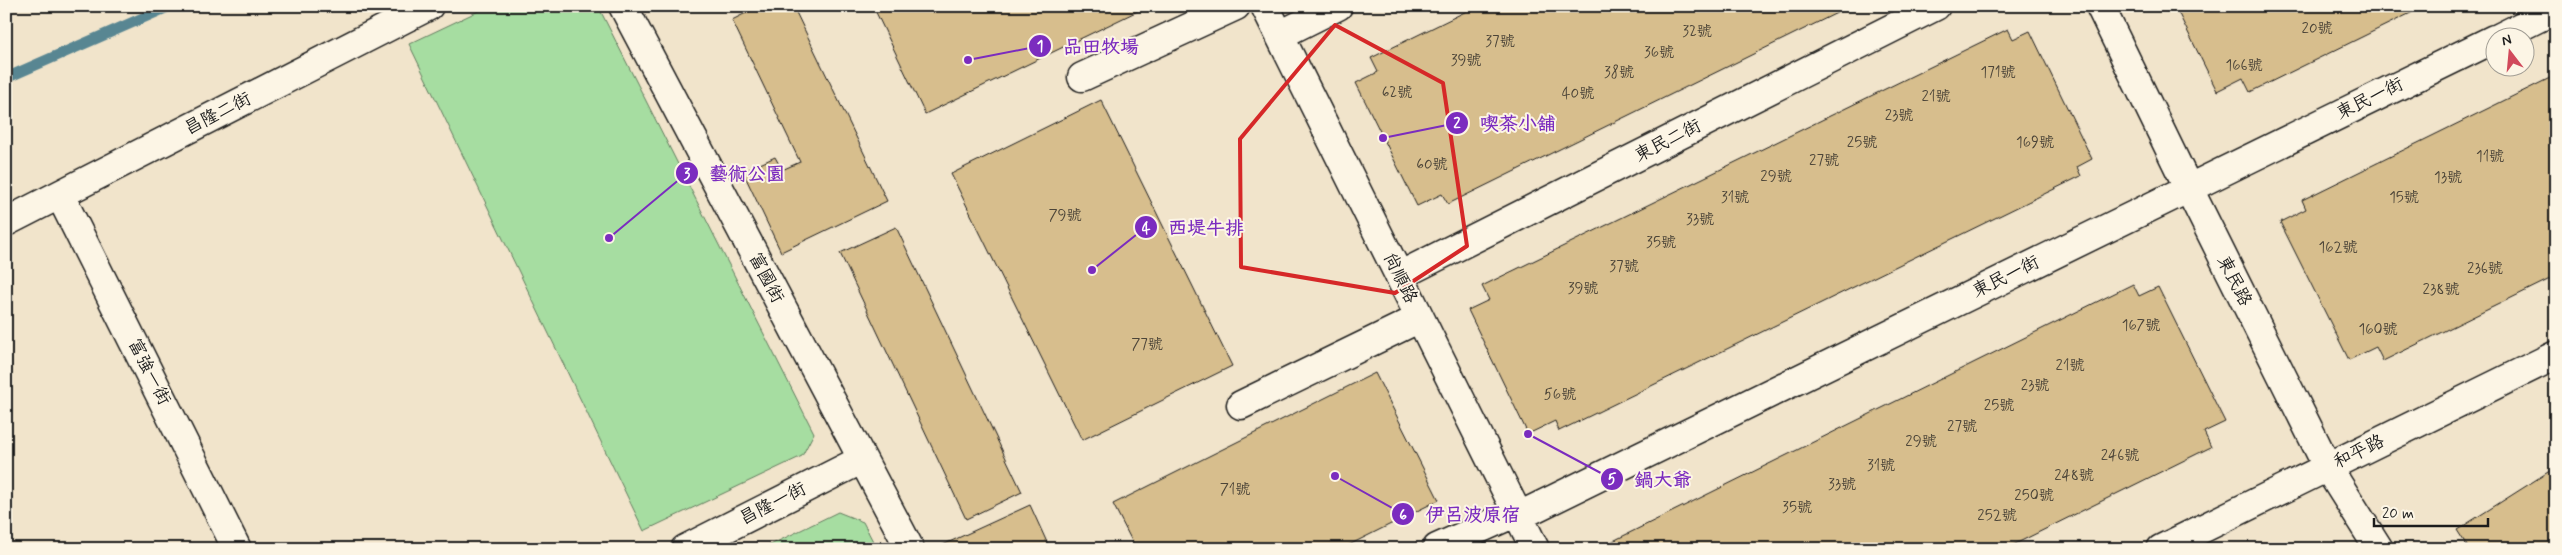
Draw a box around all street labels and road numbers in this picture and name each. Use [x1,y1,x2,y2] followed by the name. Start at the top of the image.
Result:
[2332,72,2408,126] street label: 東民一街
[180,87,256,141] street label: 昌隆二街
[1630,114,1706,168] street label: 東民二街
[1377,248,1423,308] street label: 尚順路
[743,249,789,307] street label: 富國街
[1968,250,2044,304] street label: 東民一街
[2211,251,2257,311] street label: 東民路
[122,334,176,410] street label: 富強一街
[2329,429,2389,475] street label: 和平路
[735,477,811,531] street label: 昌隆一街

